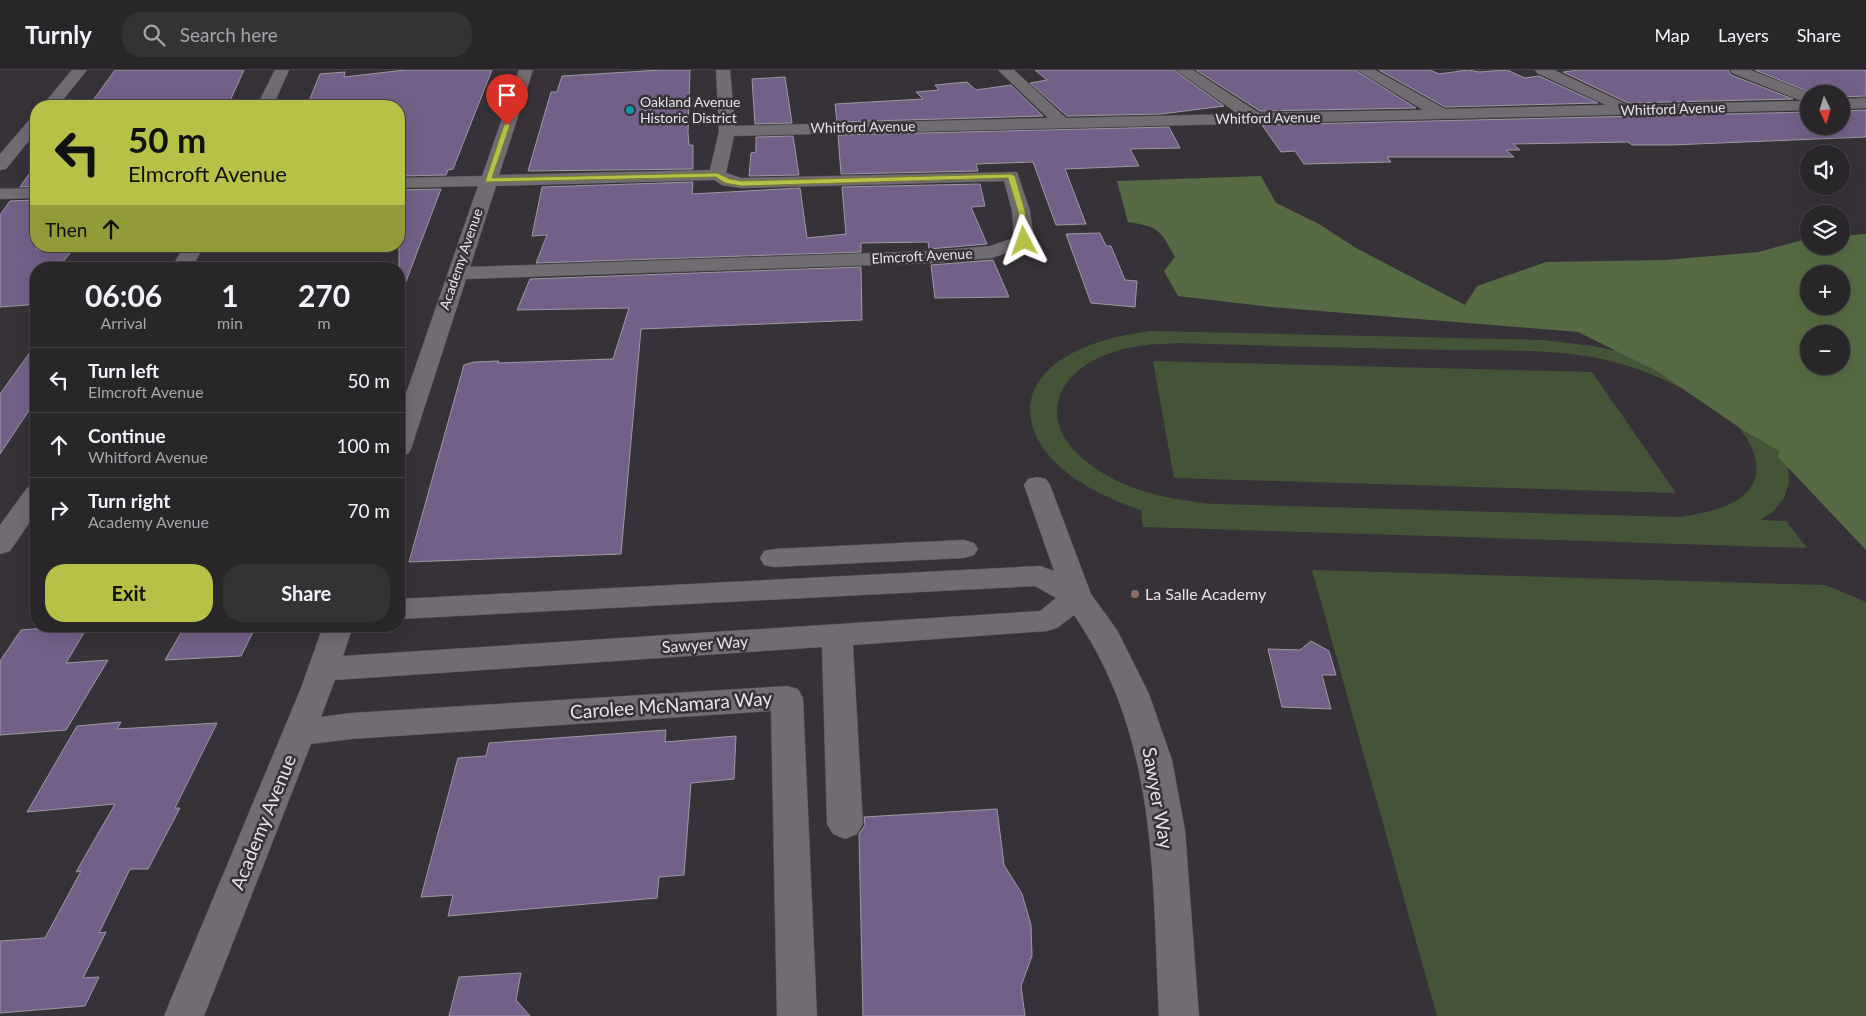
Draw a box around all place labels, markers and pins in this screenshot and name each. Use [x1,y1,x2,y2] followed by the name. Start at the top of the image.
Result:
[486,74,528,125] pin
[640,93,740,126] place label: Oakland Avenue Historic District
[624,104,636,116] marker: Oakland Avenue Historic District
[1145,584,1267,603] place label: La Salle Academy
[1129,588,1141,600] marker: La Salle Academy

